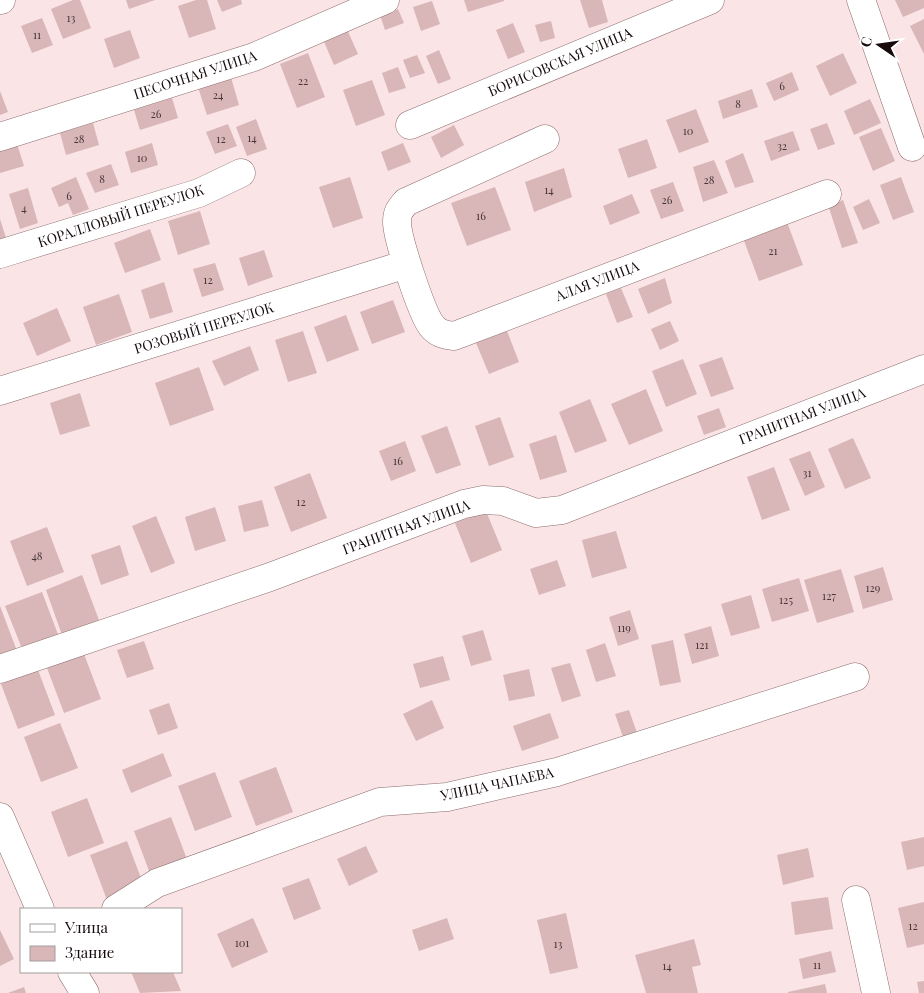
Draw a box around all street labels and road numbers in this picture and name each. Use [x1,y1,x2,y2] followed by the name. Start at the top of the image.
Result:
[485,22,635,101] street label: БОРИСОВСКАЯ УЛИЦА
[131,46,259,103] street label: ПЕСОЧНАЯ УЛИЦА
[35,179,207,251] street label: КОРАЛЛОВЫЙ ПЕРЕУЛОК
[551,256,641,306] street label: АЛАЯ УЛИЦА
[132,297,277,358] street label: РОЗОВЫЙ ПЕРЕУЛОК
[736,383,868,448] street label: ГРАНИТНАЯ УЛИЦА
[340,495,472,558] street label: ГРАНИТНАЯ УЛИЦА
[438,762,555,805] street label: УЛИЦА ЧАПАЕВА

